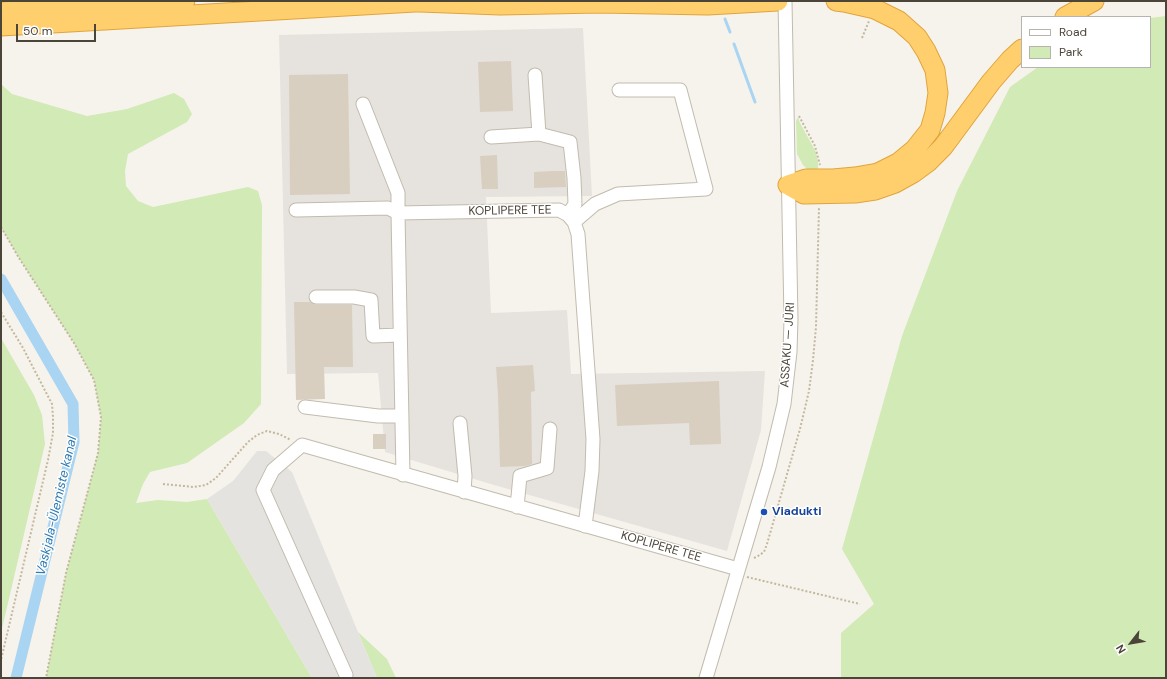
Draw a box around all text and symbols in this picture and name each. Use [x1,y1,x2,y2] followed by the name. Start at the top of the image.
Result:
[18,16,98,42] scale bar
[1021,16,1151,68] legend
[23,23,52,39] text: 50 m
[1059,24,1087,40] text: Road
[1059,44,1083,60] text: Park
[468,203,552,219] street label: KOPLIPERE TEE
[778,302,798,388] street label: ASSAKU — JÜRI
[33,435,81,577] water label: Vaskjala-Ülemiste kanal
[772,505,821,519] place label: Viadukti
[759,507,769,517] marker: Viadukti
[619,529,703,565] street label: KOPLIPERE TEE
[1111,623,1151,663] north arrow
[1113,642,1129,656] text: N

